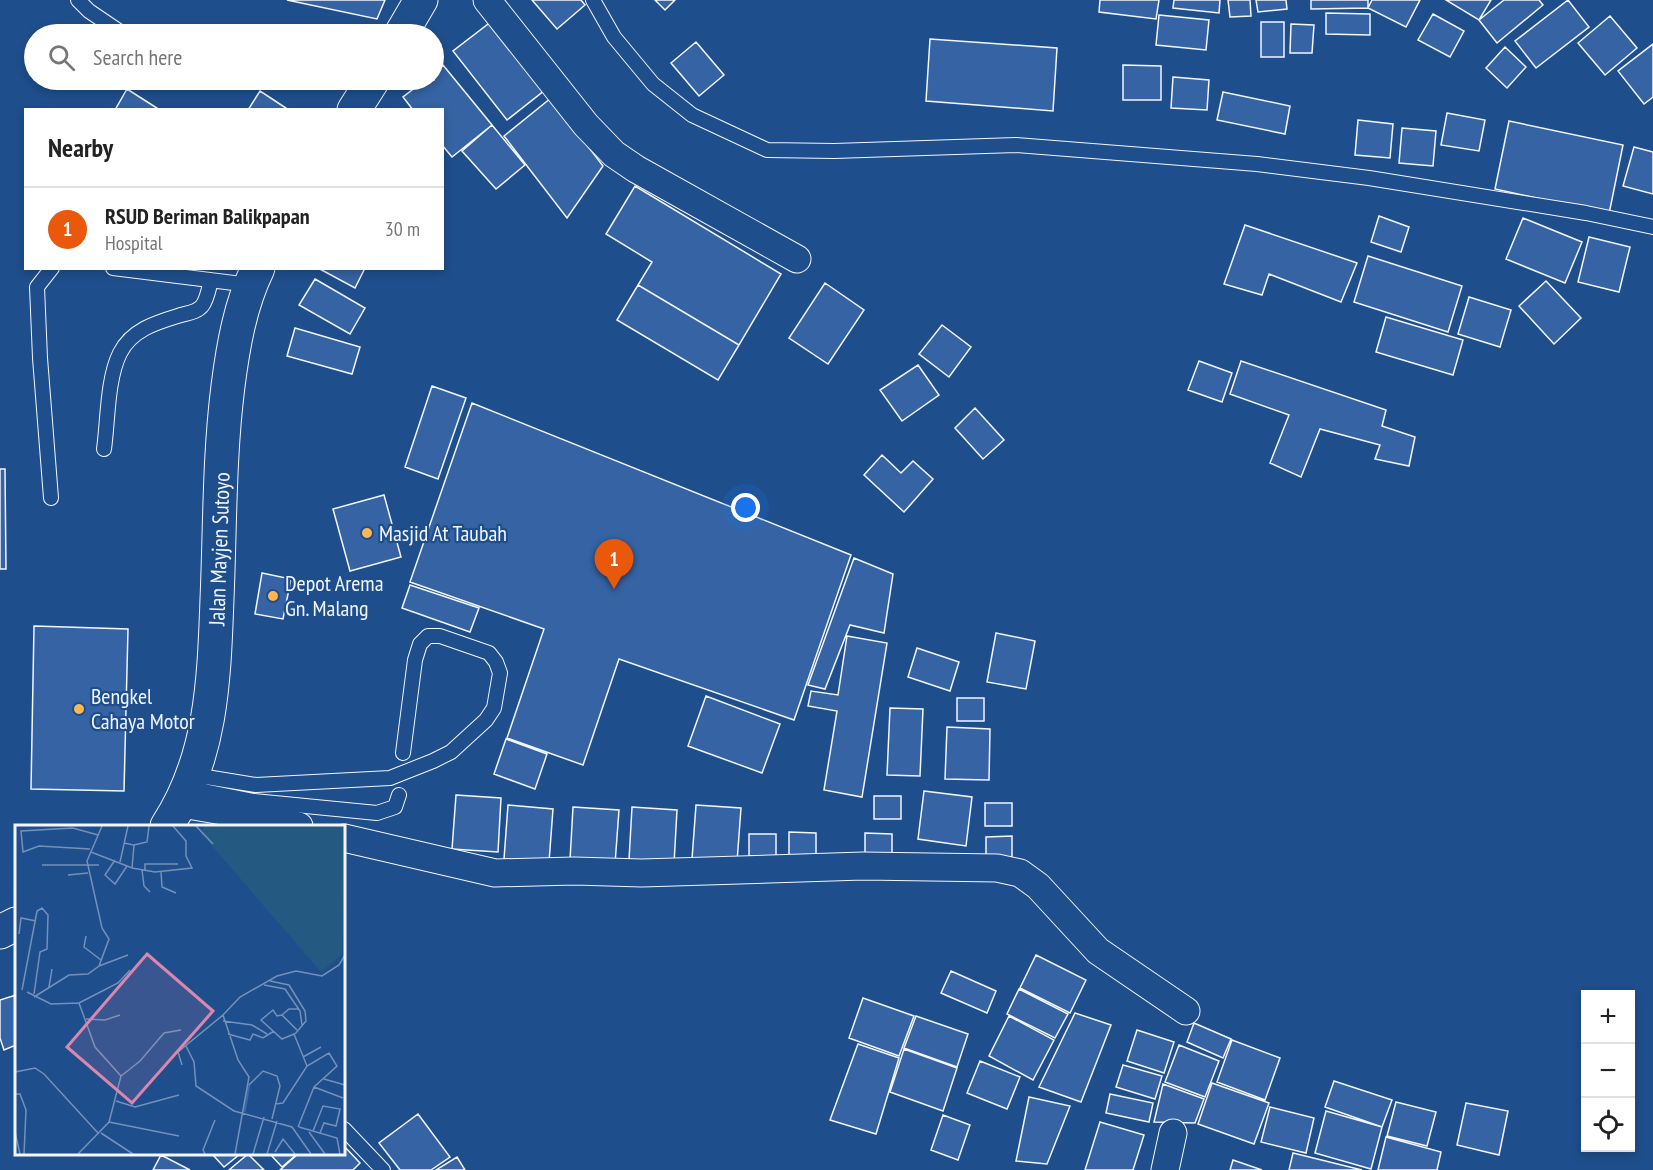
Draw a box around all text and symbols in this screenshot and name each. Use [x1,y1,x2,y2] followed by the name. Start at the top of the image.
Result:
[24,24,444,90] search box
[45,41,78,74] icon: search
[93,43,182,71] text: Search here
[48,131,113,164] text: Nearby
[105,202,310,230] text: RSUD Beriman Balikpapan
[63,216,72,242] text: 1
[385,216,420,242] text: 30 m
[105,230,162,256] text: Hospital
[202,472,236,627] street label: Jalan Mayjen Sutoyo
[731,493,760,522] your location
[379,519,507,547] place label: Masjid At Taubah
[360,526,374,540] marker: Masjid At Taubah
[594,540,634,589] pin: 1
[285,569,383,622] place label: Depot Arema Gn. Malang
[266,589,280,603] marker: Depot Arema Gn. Malang
[91,682,195,735] place label: Bengkel Cahaya Motor
[72,702,86,716] marker: Bengkel Cahaya Motor
[15,825,345,1155] inset map
[1581,990,1635,1152] map controls
[1581,990,1635,1044] button: +
[1581,1044,1635,1098] button: −
[1581,1098,1635,1152] button: locate

